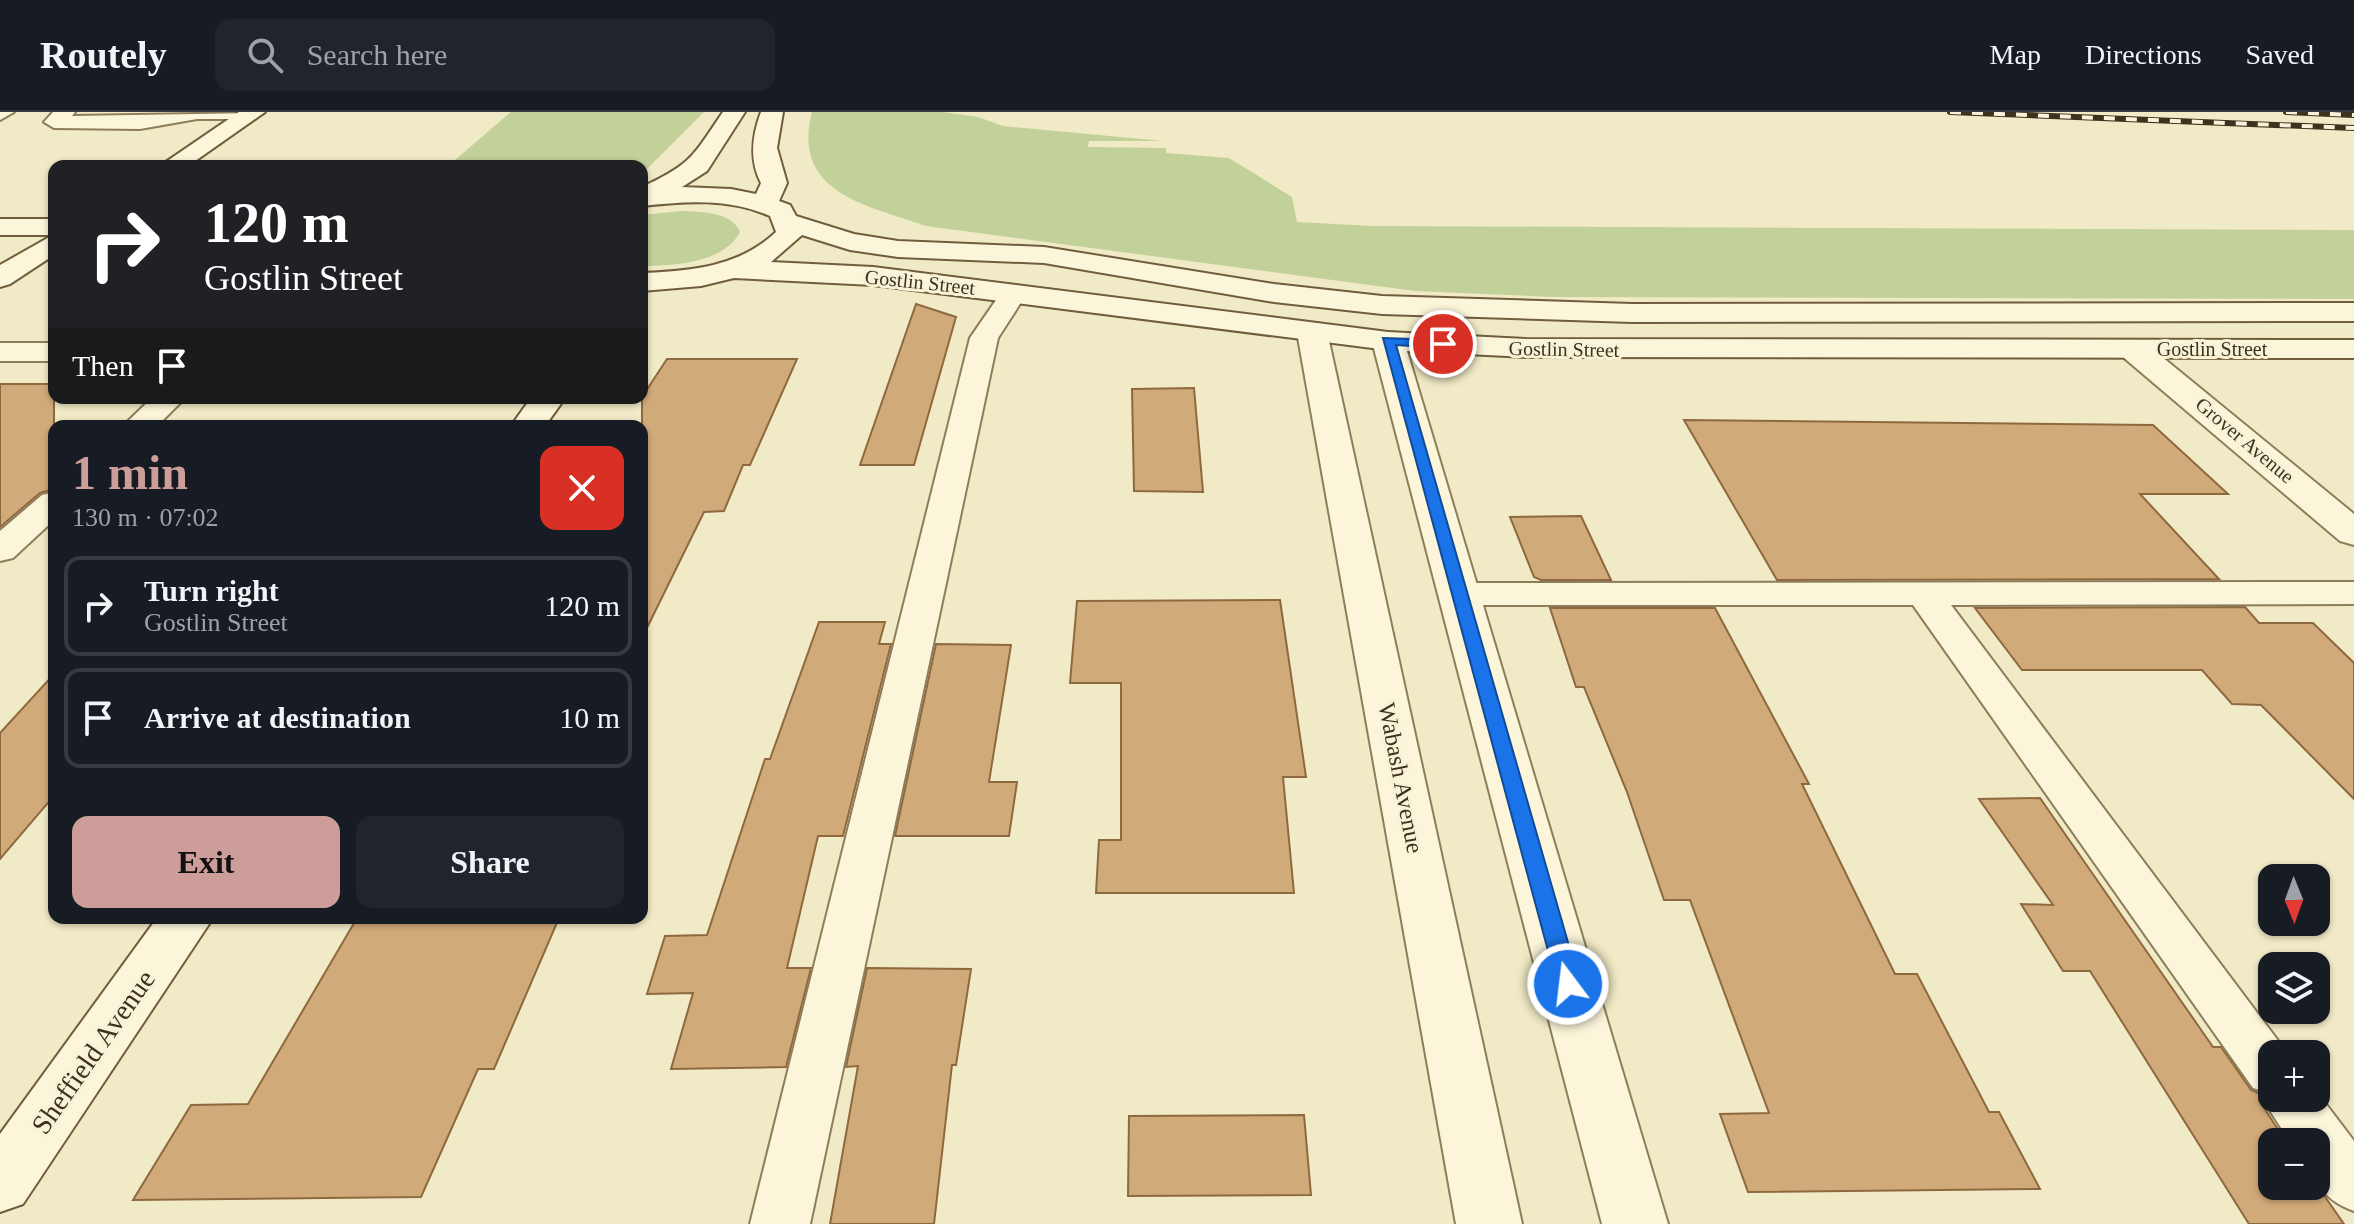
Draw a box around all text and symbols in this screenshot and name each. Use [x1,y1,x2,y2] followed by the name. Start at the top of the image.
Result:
[215,19,775,91] search box
[243,33,287,77] icon: search
[40,34,167,76] text: Routely
[307,38,447,71] text: Search here
[1990,39,2041,70] text: Map
[2085,39,2202,70] text: Directions
[2246,39,2314,70] text: Saved
[72,192,176,296] icon: right
[204,192,349,254] text: 120 m
[204,258,403,298] text: Gostlin Street
[864,265,977,299] street label: Gostlin Street
[1409,310,1477,378] pin
[1421,322,1465,366] icon: arrive
[1509,337,1620,361] street label: Gostlin Street
[2157,338,2268,360] street label: Gostlin Street
[150,344,194,388] icon: arrive
[72,349,134,382] text: Then
[2191,393,2299,487] street label: Grover Avenue
[72,446,188,499] text: 1 min
[540,446,624,530] button: close
[72,503,219,532] text: 130 m · 07:02
[144,574,279,607] text: Turn right
[76,584,120,628] icon: right
[544,589,620,622] text: 120 m
[144,608,288,637] text: Gostlin Street
[76,696,120,740] icon: arrive
[1374,700,1428,856] street label: Wabash Avenue
[144,701,411,734] text: Arrive at destination
[559,701,620,734] text: 10 m
[72,816,340,908] button: Exit
[356,816,624,908] button: Share
[2258,864,2330,936] north arrow
[2258,864,2330,1200] map controls
[1526,942,1610,1026] position arrow
[2258,952,2330,1024] button: layers
[25,964,161,1140] street label: Sheffield Avenue
[2258,1040,2330,1112] button: +
[2258,1128,2330,1200] button: −

